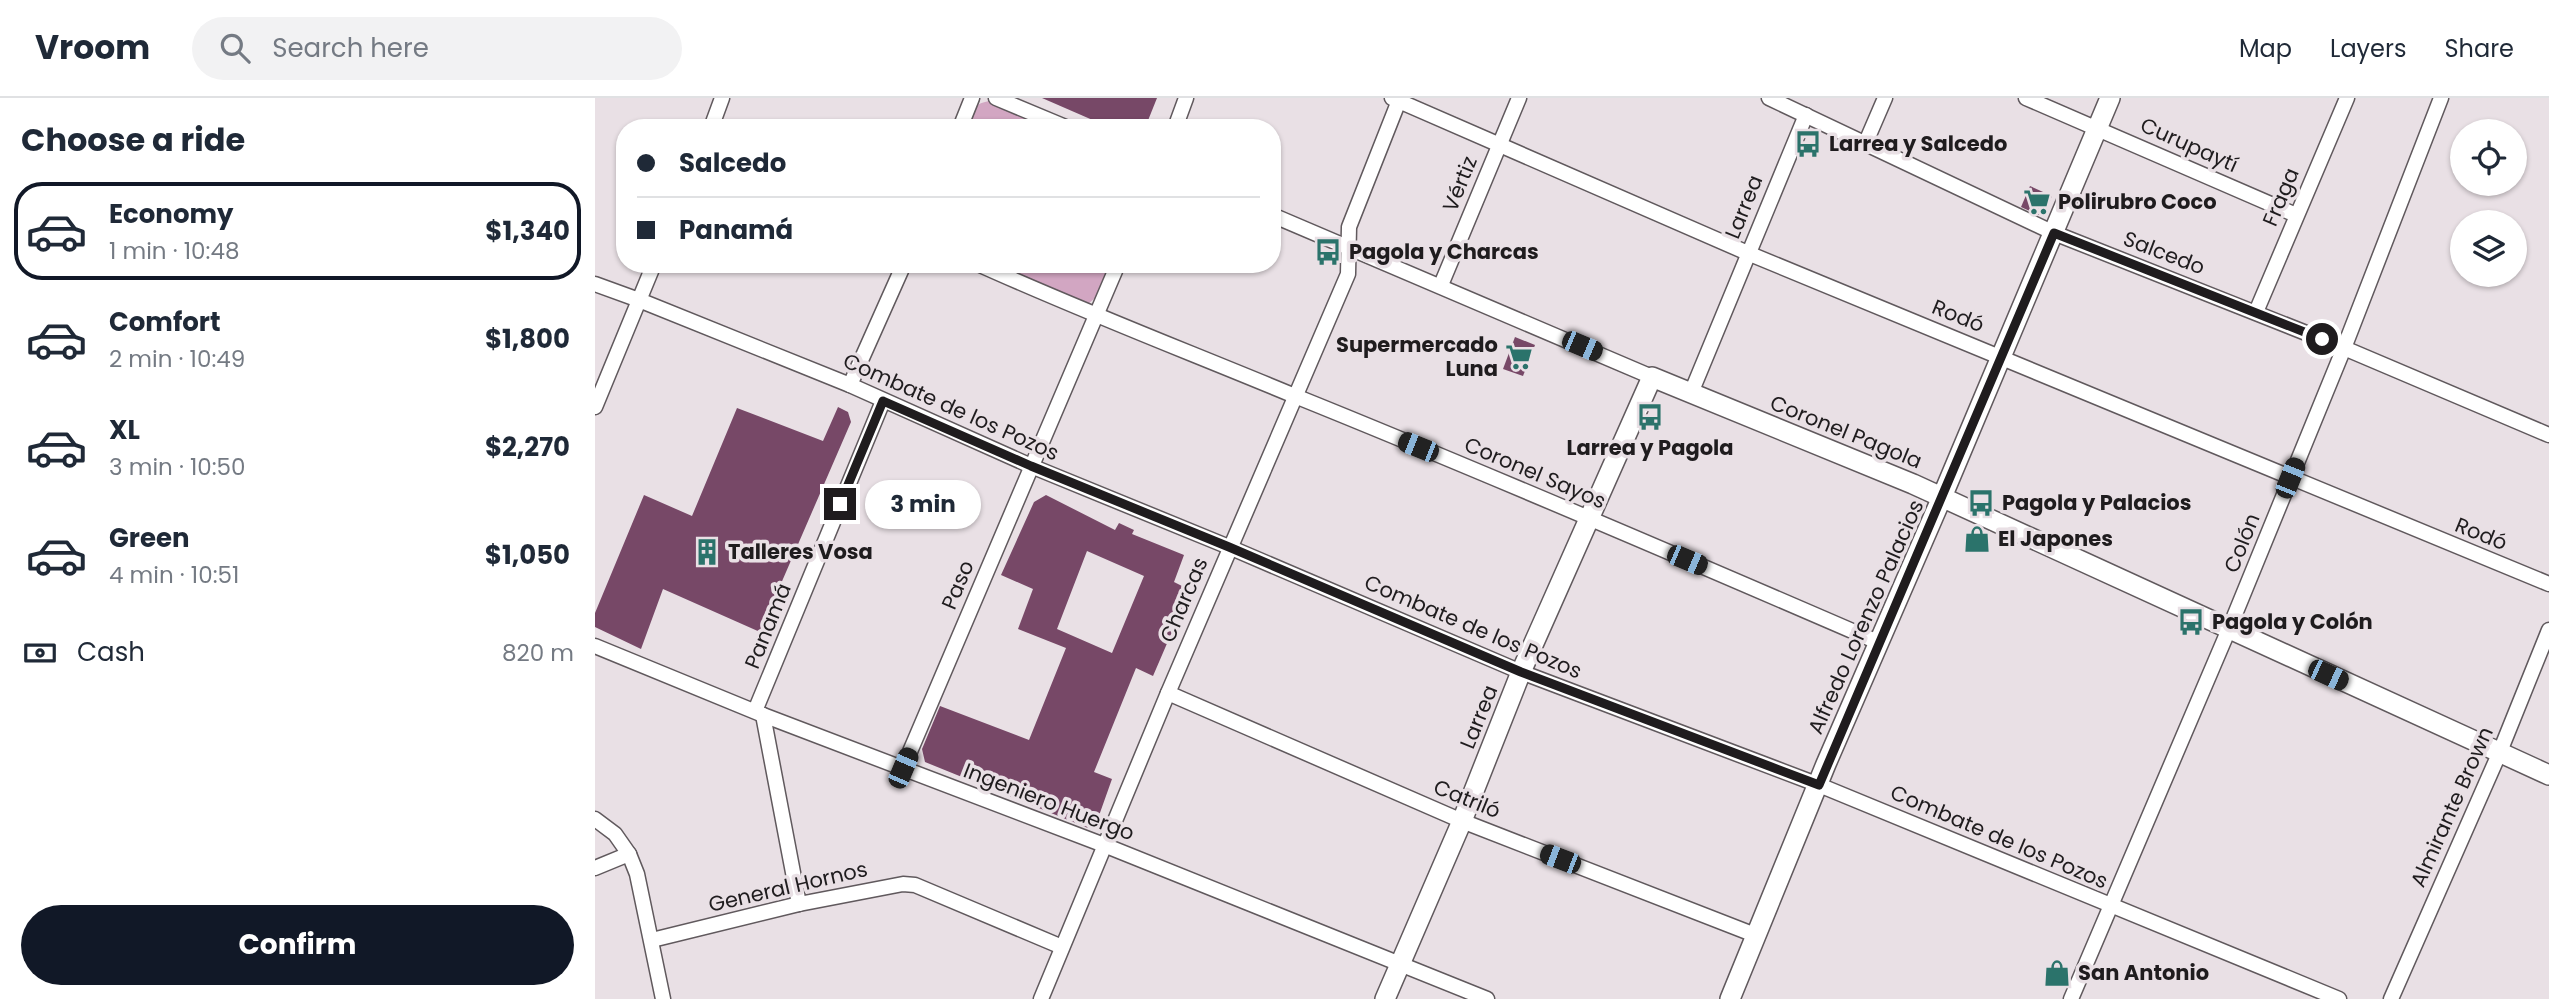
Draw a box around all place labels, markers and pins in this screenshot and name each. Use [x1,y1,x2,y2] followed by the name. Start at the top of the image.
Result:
[1793,129,1823,159] bus stop icon: Larrea y Salcedo
[1829,129,2007,158] place label: Larrea y Salcedo
[2022,187,2052,217] supermarket icon: Polirubro Coco
[2058,187,2217,216] place label: Polirubro Coco
[1313,237,1343,267] bus stop icon: Pagola y Charcas
[1349,237,1539,266] place label: Pagola y Charcas
[1336,330,1498,383] place label: Supermercado Luna
[1504,342,1534,372] supermarket icon: Supermercado Luna
[1635,402,1665,432] bus stop icon: Larrea y Pagola
[1566,433,1734,462] place label: Larrea y Pagola
[1966,488,1996,518] bus stop icon: Pagola y Palacios
[2002,488,2191,517] place label: Pagola y Palacios
[1962,524,1992,554] shop icon: El Japones
[1998,524,2113,553] place label: El Japones
[692,537,722,567] building icon: Talleres Vosa
[728,537,873,566] place label: Talleres Vosa
[2176,607,2206,637] bus stop icon: Pagola y Colón
[2212,607,2373,636] place label: Pagola y Colón
[2042,958,2072,988] shop icon: San Antonio
[2078,958,2209,987] place label: San Antonio

